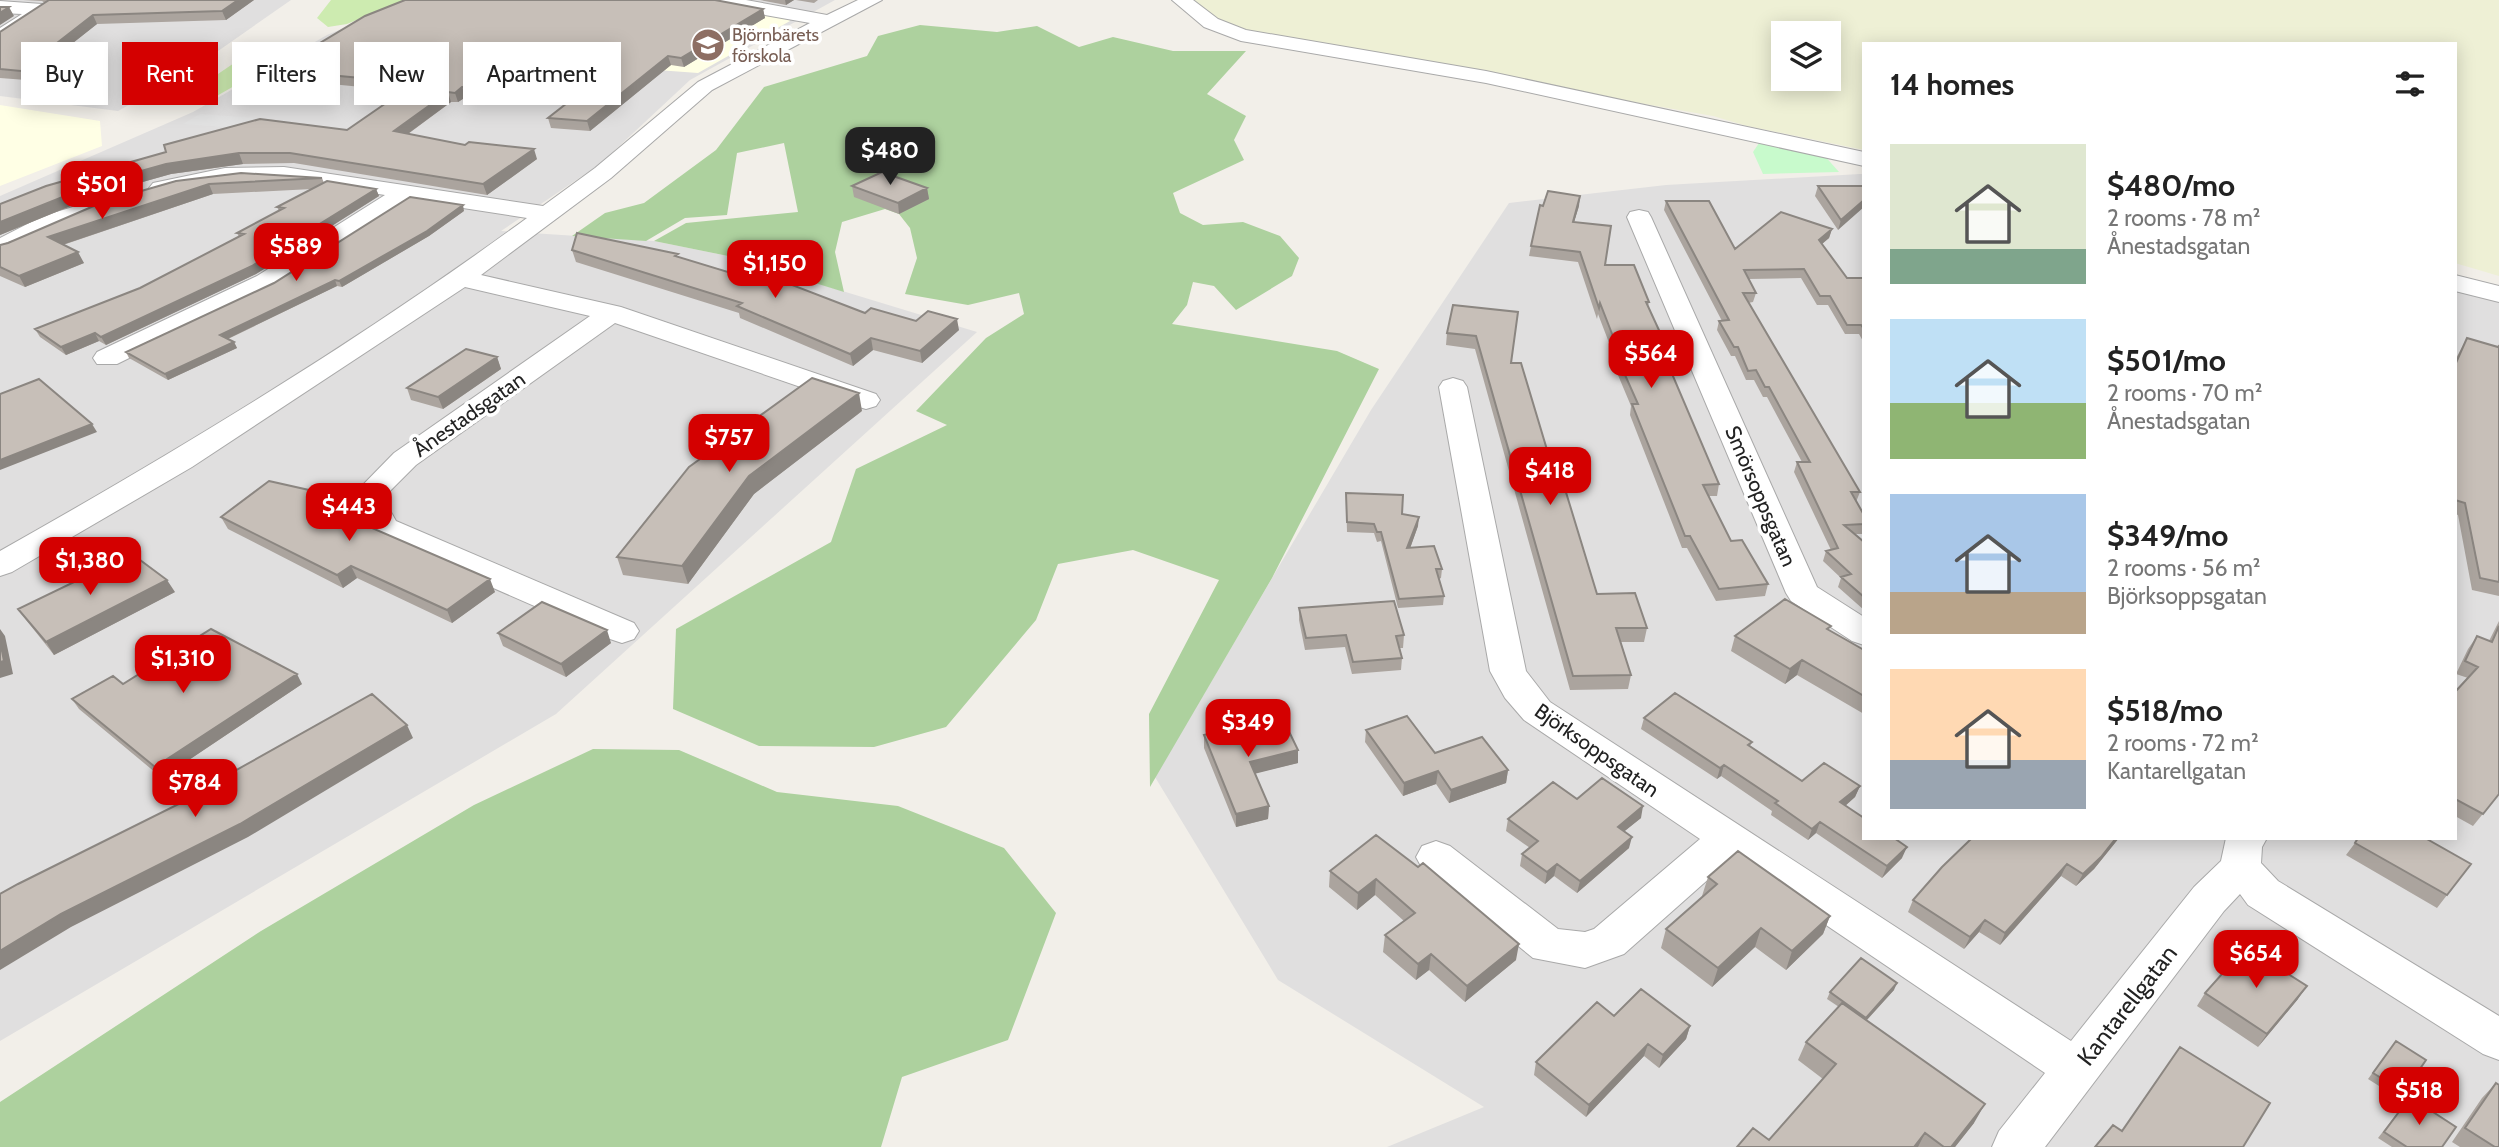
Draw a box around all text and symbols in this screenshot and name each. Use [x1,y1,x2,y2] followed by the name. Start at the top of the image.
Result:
[1771,21,1841,91] map controls
[1771,21,1841,91] button: layers
[732,24,819,67] place label: Björnbärets förskola
[689,26,727,64] school or university icon: Björnbärets förskola
[21,42,108,105] chip: Buy
[122,42,218,105] chip: Rent
[232,42,340,105] chip: Filters
[354,42,449,105] chip: New
[463,42,621,105] chip: Apartment
[2391,65,2429,103] icon: filters
[1890,66,2014,103] text: 14 homes
[849,128,931,187] pin: $480
[861,136,919,164] text: $480
[61,162,143,221] pin: $501
[2107,167,2235,204] text: $480/mo
[77,170,127,198] text: $501
[1946,172,2030,256] icon: home
[2107,204,2261,232] text: 2 rooms · 78 m²
[255,224,337,283] pin: $589
[270,232,322,260] text: $589
[2107,232,2250,260] text: Ånestadsgatan
[718,240,832,300] pin: $1,150
[743,249,807,277] text: $1,150
[1610,330,1692,390] pin: $564
[1625,339,1677,367] text: $564
[2107,342,2226,379] text: $501/mo
[1946,347,2030,431] icon: home
[408,365,530,462] street label: Ånestadsgatan
[2107,379,2262,407] text: 2 rooms · 70 m²
[2107,407,2250,435] text: Ånestadsgatan
[688,414,770,474] pin: $757
[1720,422,1802,570] street label: Smörsoppsgatan
[704,423,754,451] text: $757
[1509,448,1591,507] pin: $418
[1525,456,1575,484] text: $418
[308,484,390,543] pin: $443
[322,492,376,520] text: $443
[2107,517,2228,554] text: $349/mo
[1946,522,2030,606] icon: home
[33,538,147,597] pin: $1,380
[55,546,125,574] text: $1,380
[2107,554,2261,582] text: 2 rooms · 56 m²
[2107,582,2267,610] text: Björksoppsgatan
[126,636,240,695] pin: $1,310
[151,644,215,672] text: $1,310
[2107,692,2223,729] text: $518/mo
[1946,697,2030,781] icon: home
[1529,698,1664,803] street label: Björksoppsgatan
[1207,700,1289,759] pin: $349
[1222,708,1274,736] text: $349
[2107,729,2259,757] text: 2 rooms · 72 m²
[2107,757,2246,785] text: Kantarellgatan
[154,760,236,819] pin: $784
[168,768,222,796] text: $784
[2215,930,2297,990] pin: $654
[2071,939,2183,1071] street label: Kantarellgatan
[2230,939,2282,967] text: $654
[2378,1068,2460,1127] pin: $518
[2395,1076,2443,1104] text: $518

